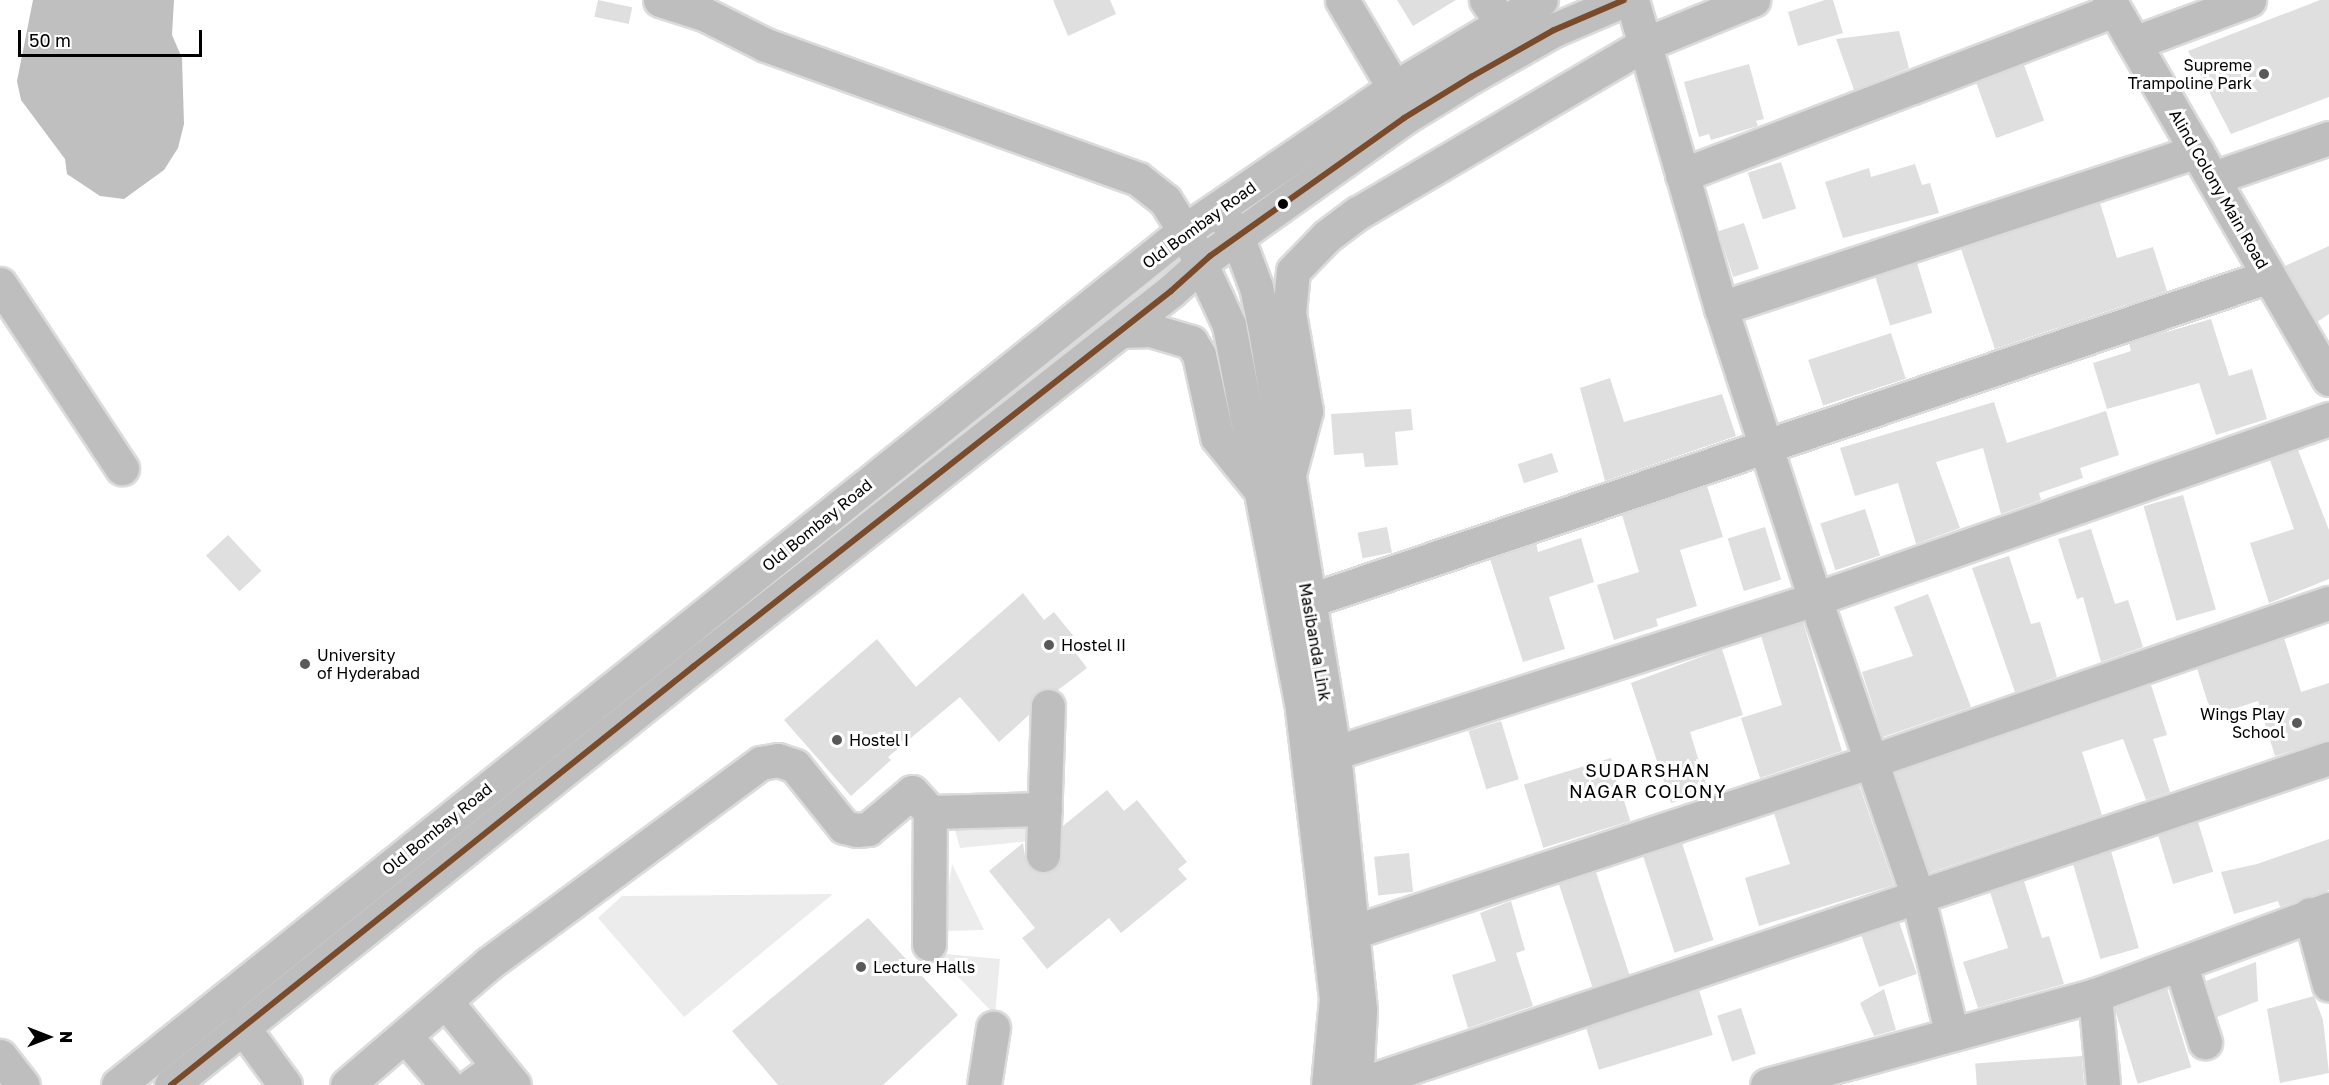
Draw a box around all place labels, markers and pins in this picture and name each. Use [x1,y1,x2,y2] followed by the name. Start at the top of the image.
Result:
[2128,55,2252,93] place label: Supreme Trampoline Park
[2257,67,2271,81] marker: Supreme Trampoline Park
[1277,198,1289,210] unlabelled marker
[1061,635,1126,655] place label: Hostel II
[1042,638,1056,652] marker: Hostel II
[317,645,420,683] place label: University of Hyderabad
[298,657,312,671] marker: University of Hyderabad
[2200,704,2285,742] place label: Wings Play School
[2290,716,2304,730] marker: Wings Play School
[849,730,909,750] place label: Hostel I
[830,733,844,747] marker: Hostel I
[873,957,975,977] place label: Lecture Halls
[854,960,868,974] marker: Lecture Halls

